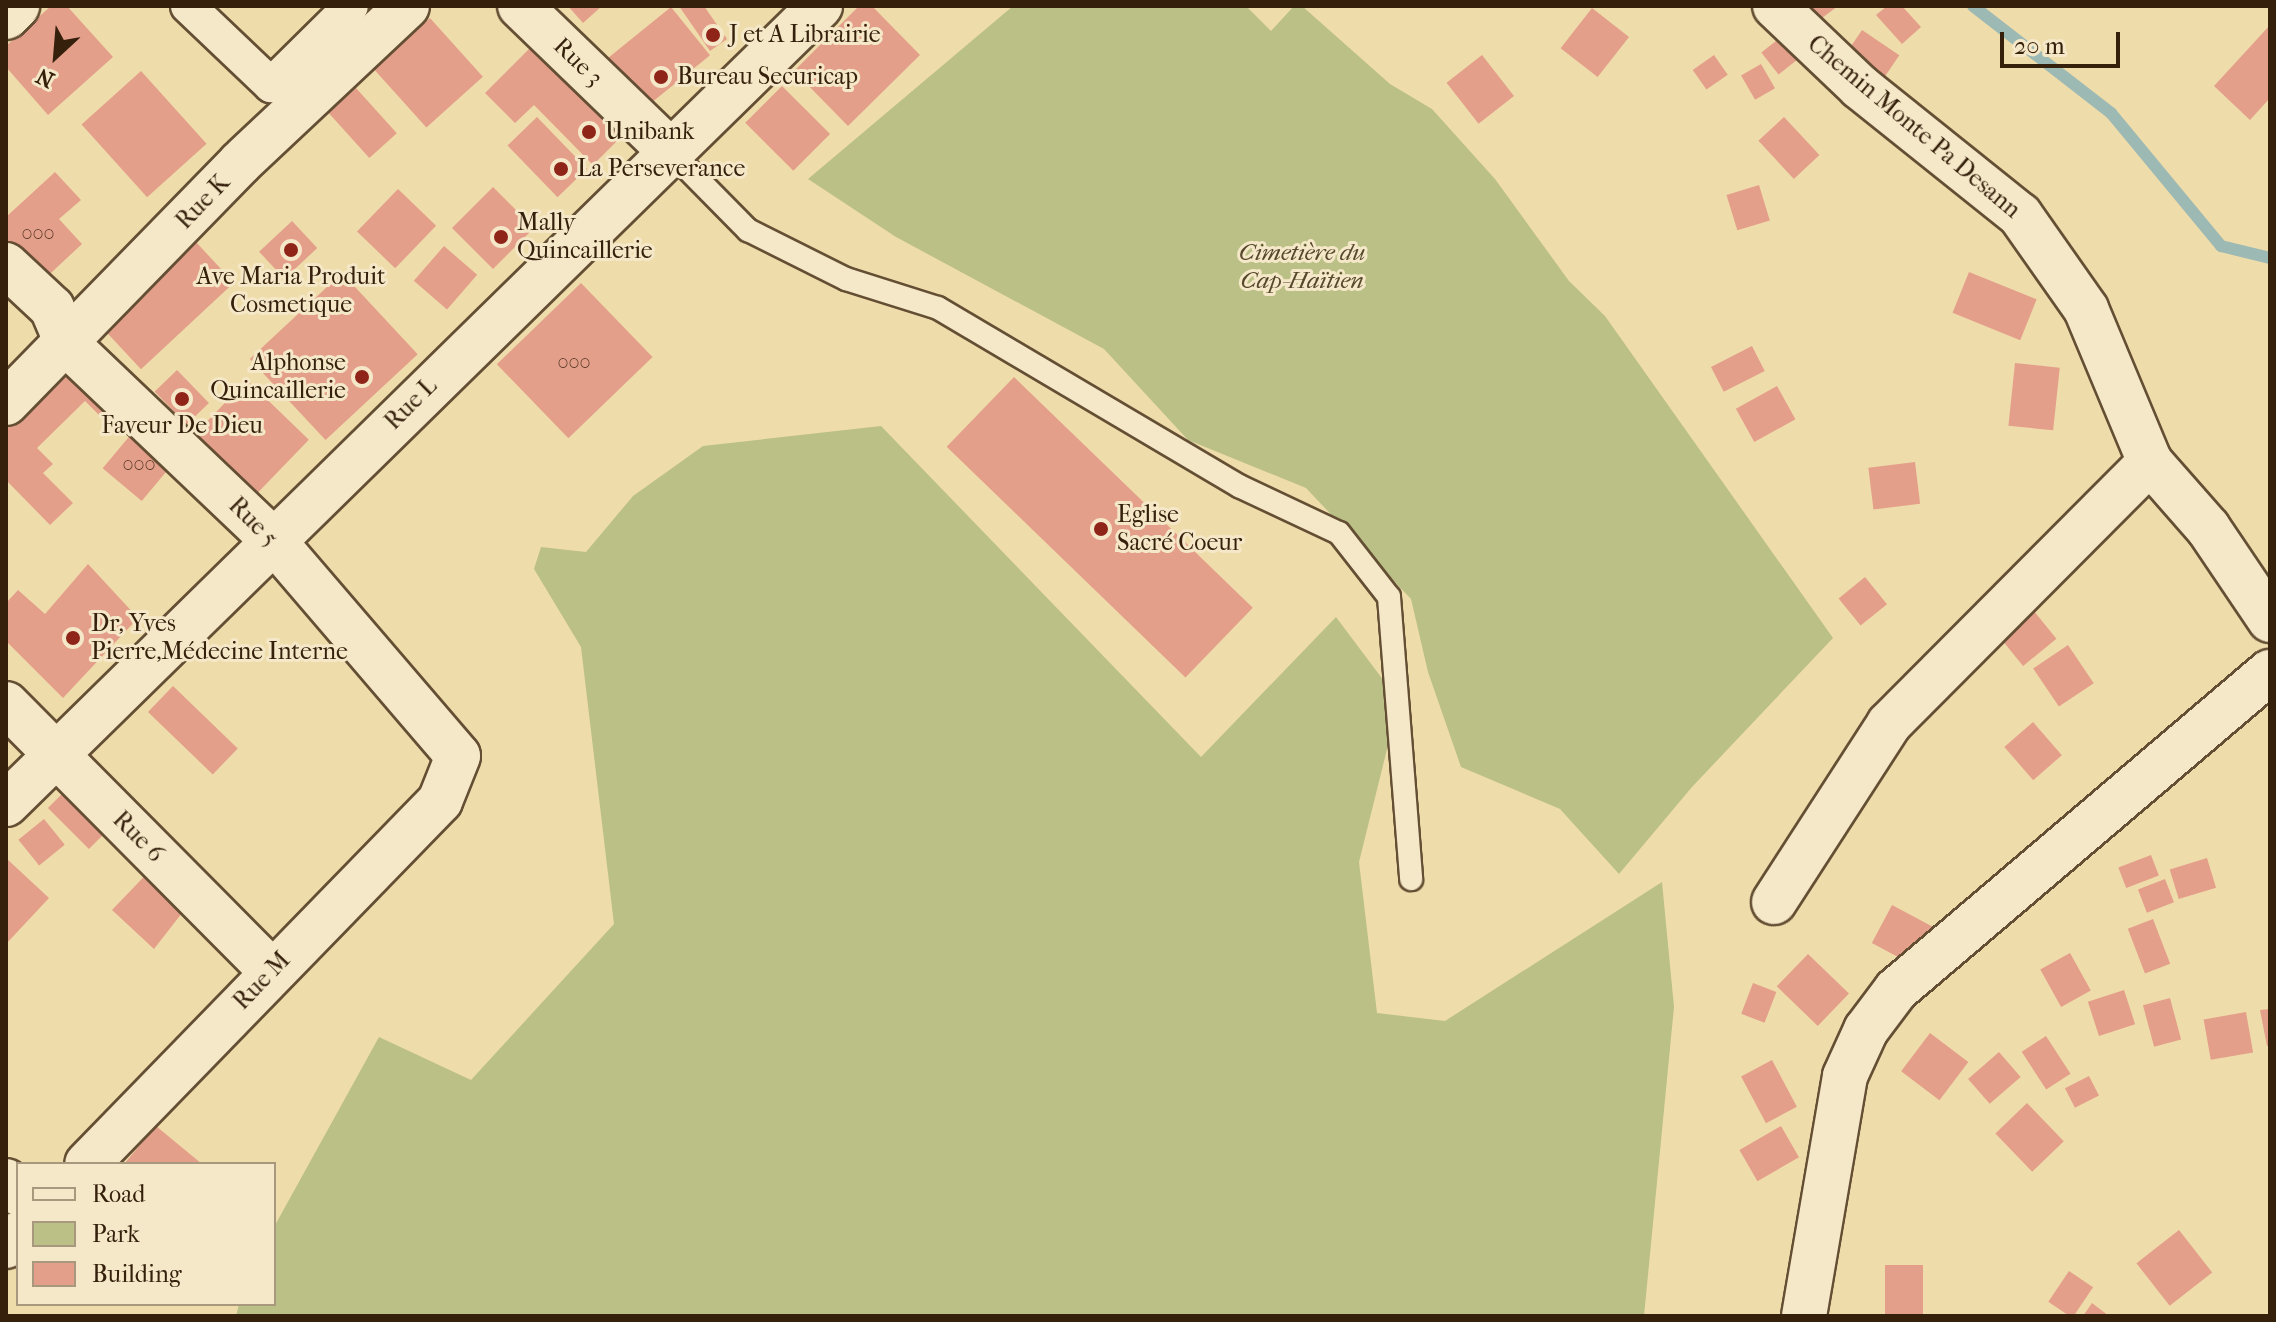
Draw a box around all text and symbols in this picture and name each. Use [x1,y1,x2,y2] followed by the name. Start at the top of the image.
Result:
[16,16,96,96] north arrow
[2004,16,2124,66] scale bar
[729,21,881,49] place label: J et A Librairie
[704,26,722,44] marker: J et A Librairie
[1802,30,2026,224] street label: Chemin Monte Pa Desann
[547,32,609,92] street label: Rue 3
[2014,32,2065,60] text: 20 m
[32,62,59,93] text: N
[677,63,858,91] place label: Bureau Securicap
[652,68,670,86] marker: Bureau Securicap
[605,118,694,146] place label: Unibank
[580,123,598,141] marker: Unibank
[577,155,745,183] place label: La Perseverance
[552,160,570,178] marker: La Perseverance
[170,169,236,235] street label: Rue K
[517,209,653,265] place label: Mally Quincaillerie
[21,220,55,244] house number: 000
[492,228,510,246] marker: Mally Quincaillerie
[1239,239,1365,295] park label: Cimetière du Cap-Haïtien
[282,241,300,259] marker: Ave Maria Produit Cosmetique
[197,263,385,319] place label: Ave Maria Produit Cosmetique
[210,349,346,405] place label: Alphonse Quincaillerie
[557,349,591,373] house number: 000
[353,368,371,386] marker: Alphonse Quincaillerie
[379,372,443,436] street label: Rue L
[173,390,191,408] marker: Faveur De Dieu
[101,412,263,440] place label: Faveur De Dieu
[122,451,156,475] house number: 000
[222,491,284,553] street label: Rue 5
[1117,501,1242,557] place label: Eglise Sacré Coeur
[1092,520,1110,538] marker: Eglise Sacré Coeur
[91,610,348,666] place label: Dr, Yves Pierre,Médecine Interne
[62,627,84,649] marker: Dr, Yves Pierre,Médecine Interne
[106,805,170,869] street label: Rue 6
[228,946,296,1016] street label: Rue M
[16,1162,276,1306] legend
[92,1180,145,1208] text: Road
[92,1220,140,1248] text: Park
[92,1260,182,1288] text: Building

